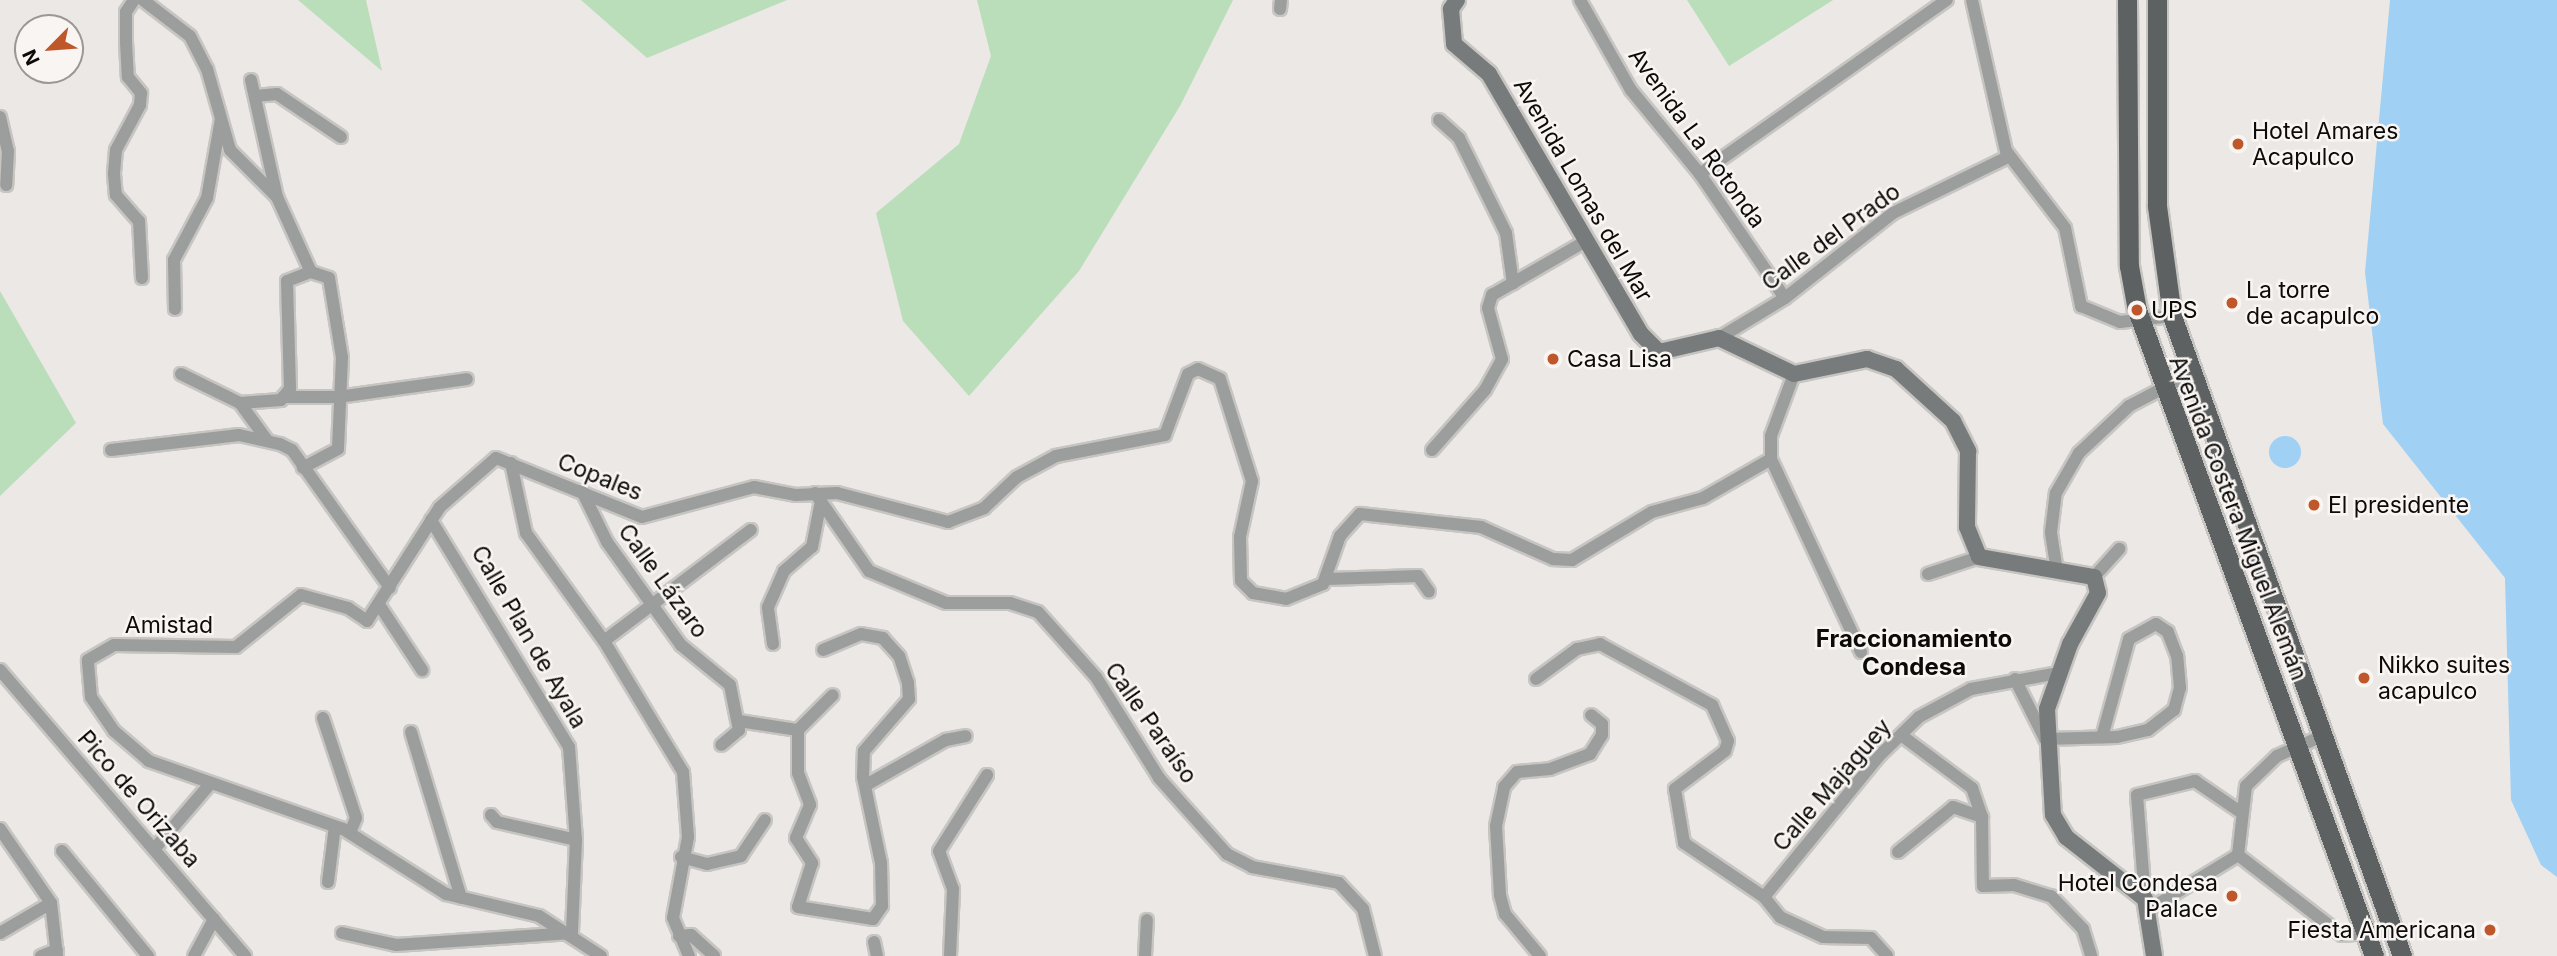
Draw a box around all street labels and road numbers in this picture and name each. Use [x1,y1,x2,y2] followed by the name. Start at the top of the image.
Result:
[1623,43,1771,233] street label: Avenida La Rotonda
[1508,73,1658,307] street label: Avenida Lomas del Mar
[1756,178,1906,296] street label: Calle del Prado
[2163,352,2313,684] street label: Avenida Costera Miguel Alemán
[554,448,646,506] street label: Copales
[612,519,714,643] street label: Calle Lázaro
[465,541,593,733] street label: Calle Plan de Ayala
[125,611,213,639] street label: Amistad
[1099,657,1203,789] street label: Calle Paraíso
[1767,713,1897,857] street label: Calle Majaguey
[72,725,206,873] street label: Pico de Orizaba

